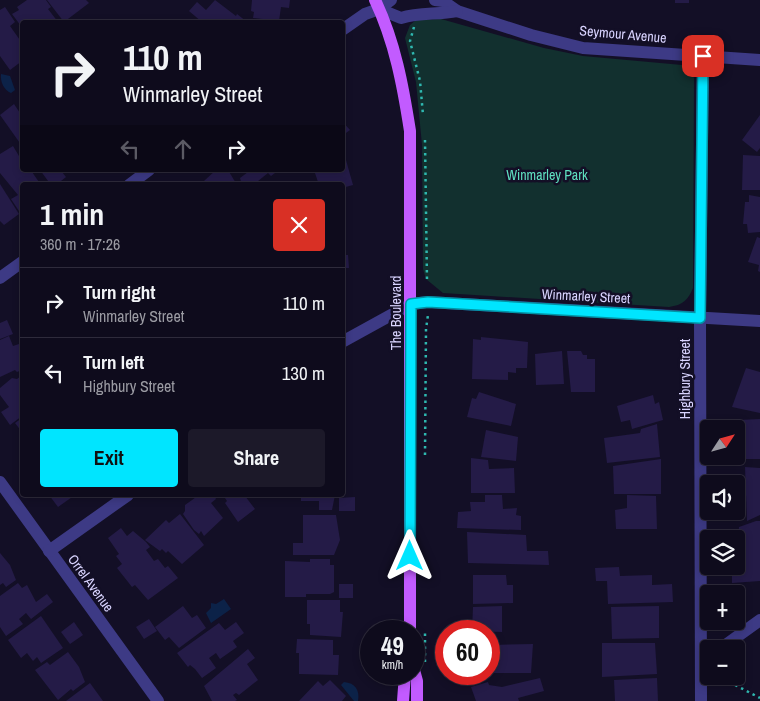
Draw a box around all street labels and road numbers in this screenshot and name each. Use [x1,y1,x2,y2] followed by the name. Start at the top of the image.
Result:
[579,21,667,47] street label: Seymour Avenue
[387,276,405,350] street label: The Boulevard
[541,285,631,307] street label: Winmarley Street
[676,339,694,419] street label: Highbury Street
[64,551,118,615] street label: Orrel Avenue

